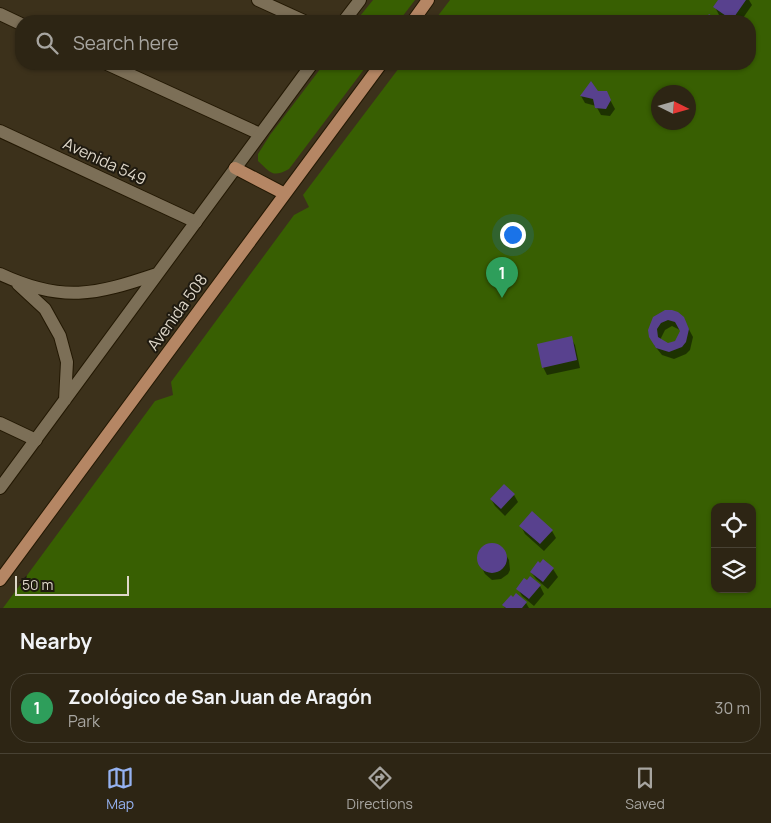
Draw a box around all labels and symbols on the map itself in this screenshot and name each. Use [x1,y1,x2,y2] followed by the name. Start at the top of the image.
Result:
[651,85,696,130] north arrow
[60,132,150,190] street label: Avenida 549
[500,222,526,248] your location
[486,257,518,298] pin: 1
[142,269,212,355] street label: Avenida 508
[15,573,129,596] scale bar

